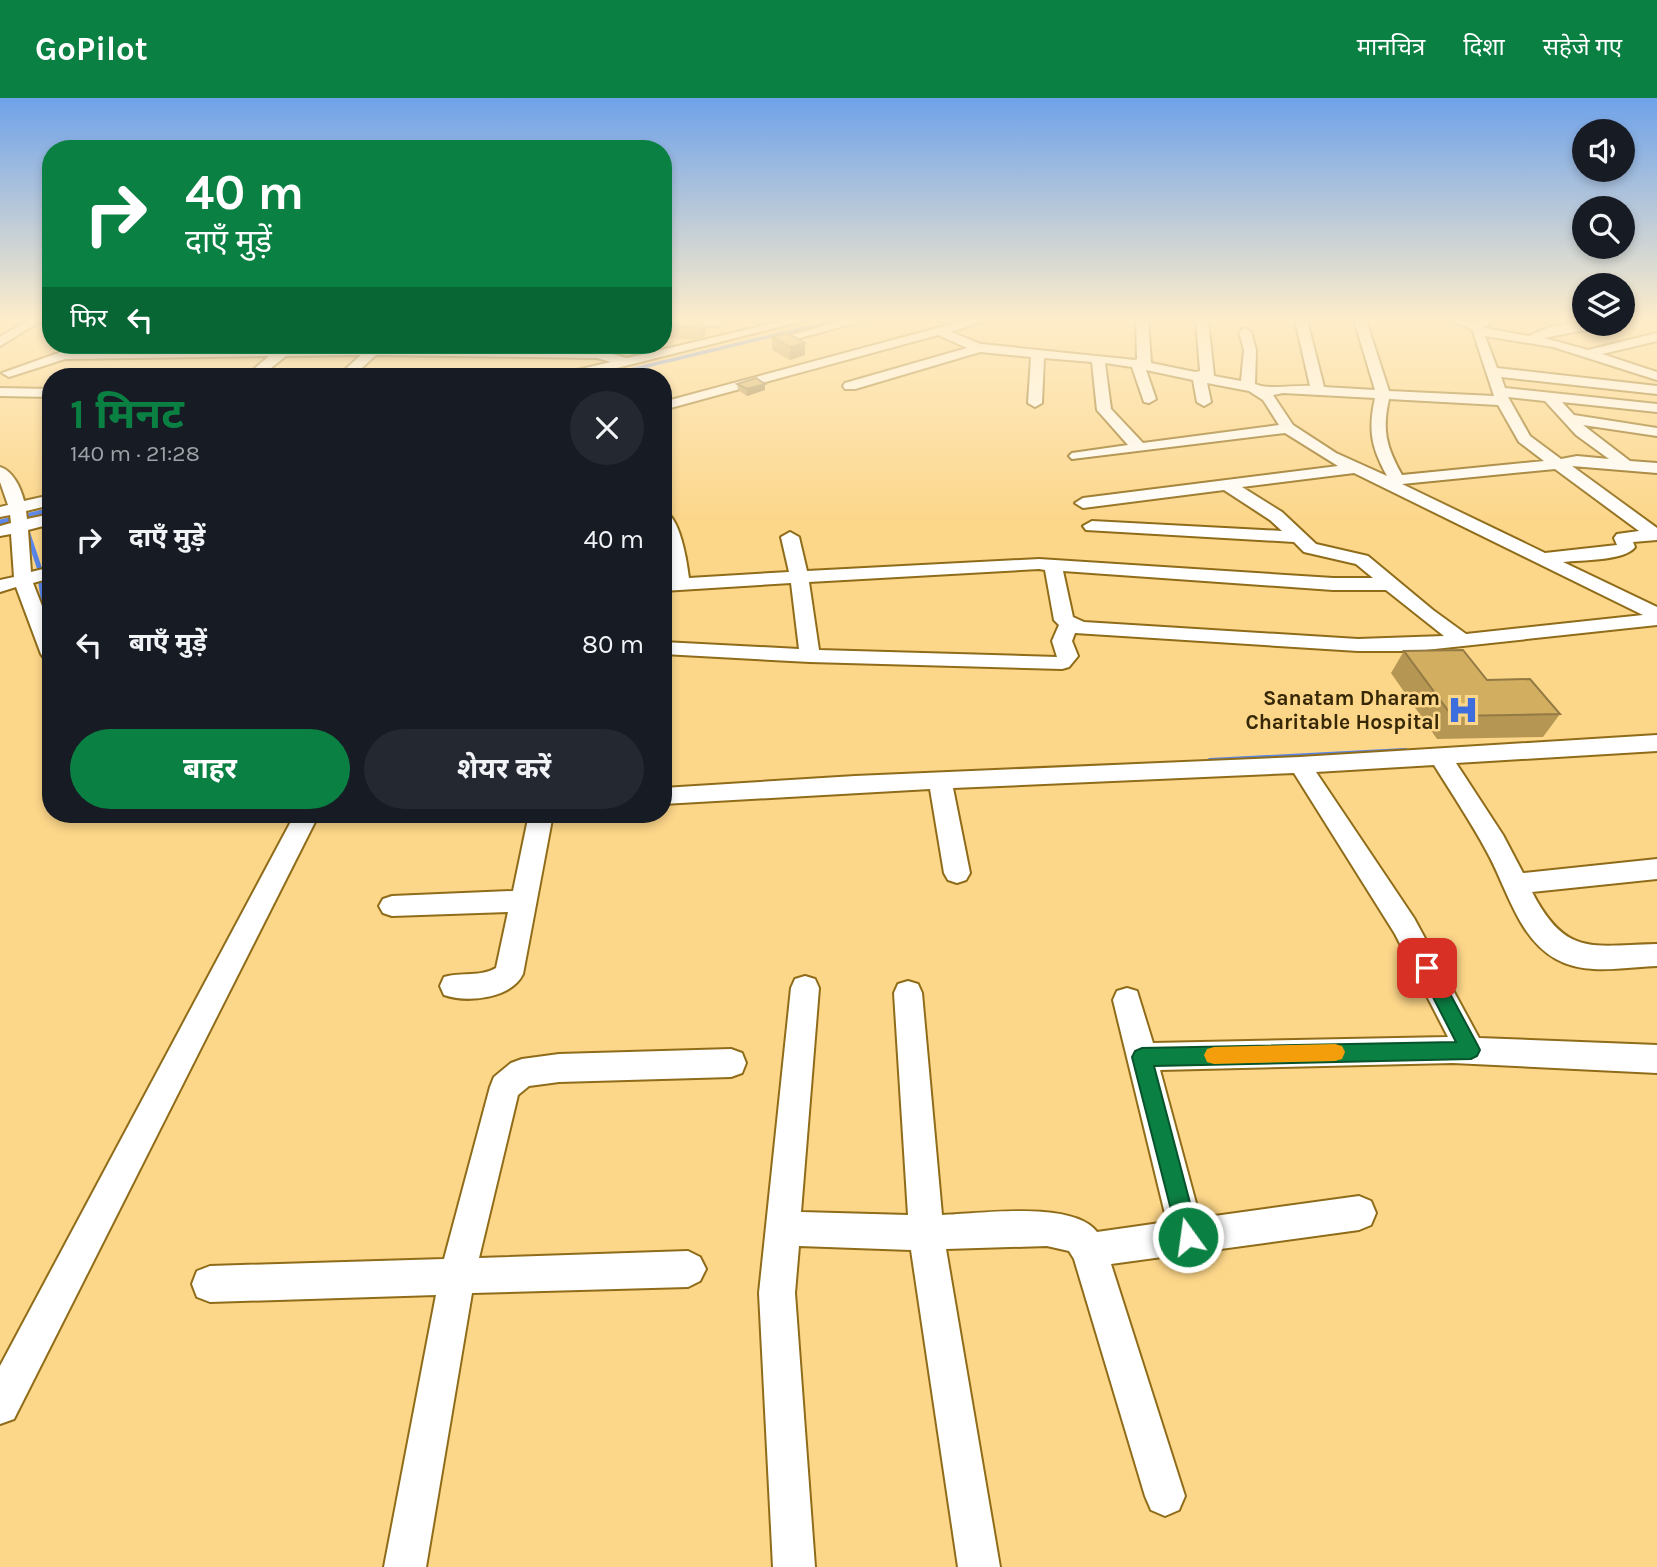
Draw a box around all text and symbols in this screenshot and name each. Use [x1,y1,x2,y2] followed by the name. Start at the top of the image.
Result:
[35,30,148,68] text: GoPilot
[1357,33,1425,61] text: मानचित्र
[1463,33,1505,61] text: दिशा
[1543,33,1622,61] text: सहेजे गए
[1572,119,1635,336] map controls
[1572,119,1635,182] button: sound
[185,164,304,221] text: 40 m
[70,168,161,259] icon: right
[1572,196,1635,259] button: search
[185,223,272,260] text: दाएँ मुड़ें
[1572,273,1635,336] button: layers
[121,301,159,339] icon: left
[70,303,107,334] text: फिर
[70,389,184,439] text: 1 मिनट
[570,391,644,465] button: close
[70,440,200,467] text: 140 m · 21:28
[70,521,108,559] icon: right
[129,522,205,553] text: दाएँ मुड़ें
[584,524,644,555] text: 40 m
[70,626,108,664] icon: left
[129,627,207,658] text: बाएँ मुड़ें
[582,629,644,660] text: 80 m
[1245,686,1440,734] place label: Sanatam Dharam Charitable Hospital
[1446,693,1480,727] hospital icon: Sanatam Dharam Charitable Hospital
[70,729,350,809] button: बाहर
[364,729,644,809] button: शेयर करें
[1397,938,1457,998] pin
[1408,949,1446,987] icon: arrive
[1151,1200,1225,1274] position arrow

